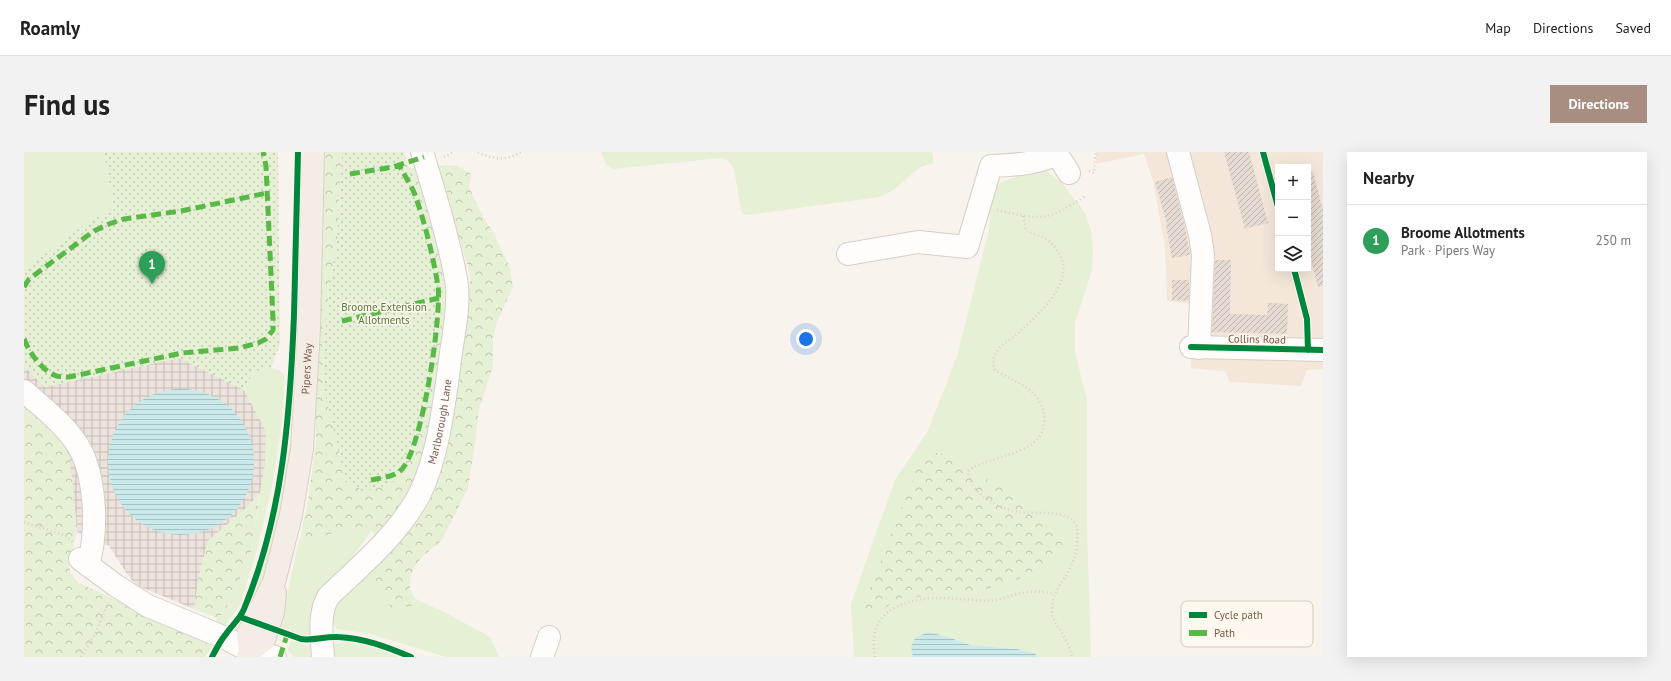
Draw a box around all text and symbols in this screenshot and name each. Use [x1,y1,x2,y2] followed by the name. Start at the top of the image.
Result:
[20,16,80,40] text: Roamly
[1485,19,1511,37] text: Map
[1533,19,1593,37] text: Directions
[1615,19,1651,37] text: Saved
[1550,85,1647,123] button: Directions
[24,86,110,123] text: Find us
[1275,164,1311,272] map controls
[1275,164,1311,200] button: +
[1363,167,1414,189] text: Nearby
[1275,200,1311,236] button: −
[1401,223,1525,242] text: Broome Allotments
[1372,232,1380,249] text: 1
[1596,232,1631,249] text: 250 m
[1275,236,1311,272] button: layers
[1401,242,1495,259] text: Park · Pipers Way
[139,251,165,284] pin: 1
[341,300,427,327] park label: Broome Extension Allotments
[796,329,816,349] your location
[1228,331,1286,347] street label: Collins Road
[298,342,315,395] street label: Pipers Way
[424,378,455,466] street label: Marlborough Lane
[1181,601,1313,647] legend
[1214,608,1263,622] text: Cycle path
[1214,626,1235,640] text: Path

